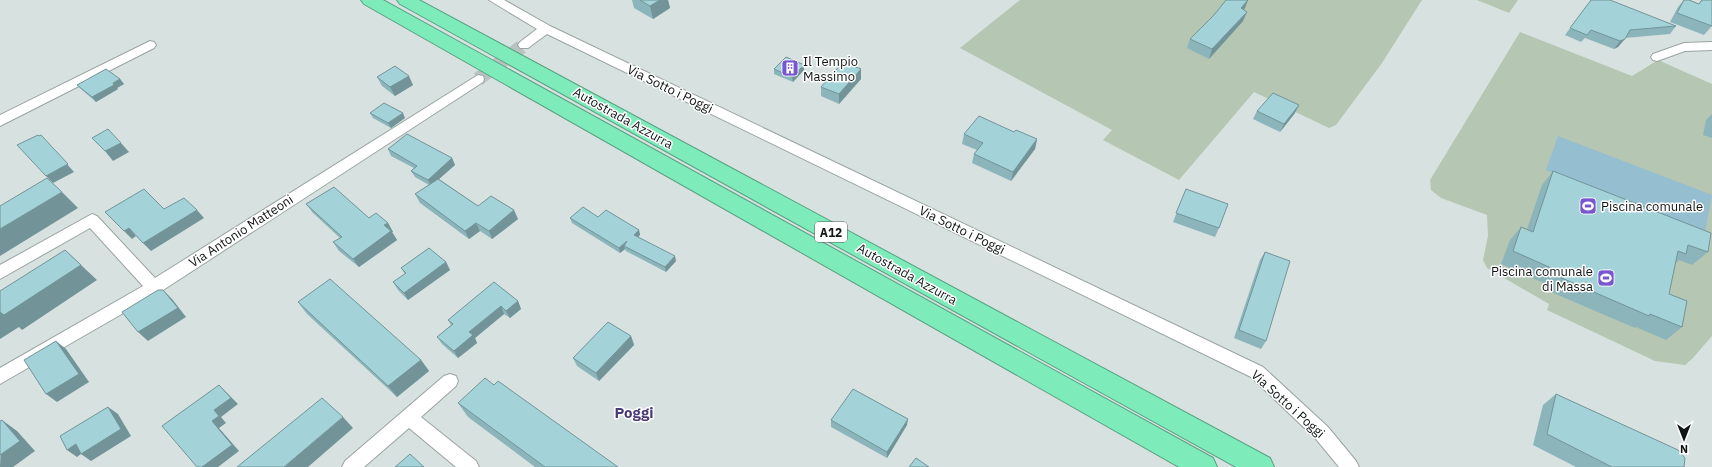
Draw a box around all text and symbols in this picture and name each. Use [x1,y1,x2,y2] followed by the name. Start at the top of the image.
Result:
[803,53,858,85] place label: Il Tempio Massimo
[780,58,800,78] building icon: Il Tempio Massimo
[624,61,716,117] street label: Via Sotto i Poggi
[570,83,676,153] street label: Autostrada Azzurra
[186,191,296,271] street label: Via Antonio Matteoni
[1578,196,1598,216] sports icon: Piscina comunale
[1601,198,1703,215] place label: Piscina comunale
[916,202,1008,258] street label: Via Sotto i Poggi
[815,222,847,242] road number: A12
[854,239,960,309] street label: Autostrada Azzurra
[1491,263,1593,295] place label: Piscina comunale di Massa
[1596,268,1616,288] sports icon: Piscina comunale di Massa
[1248,366,1328,442] street label: Via Sotto i Poggi
[615,403,653,422] district label: Poggi
[1664,419,1704,459] north arrow
[1680,442,1688,456] text: N

